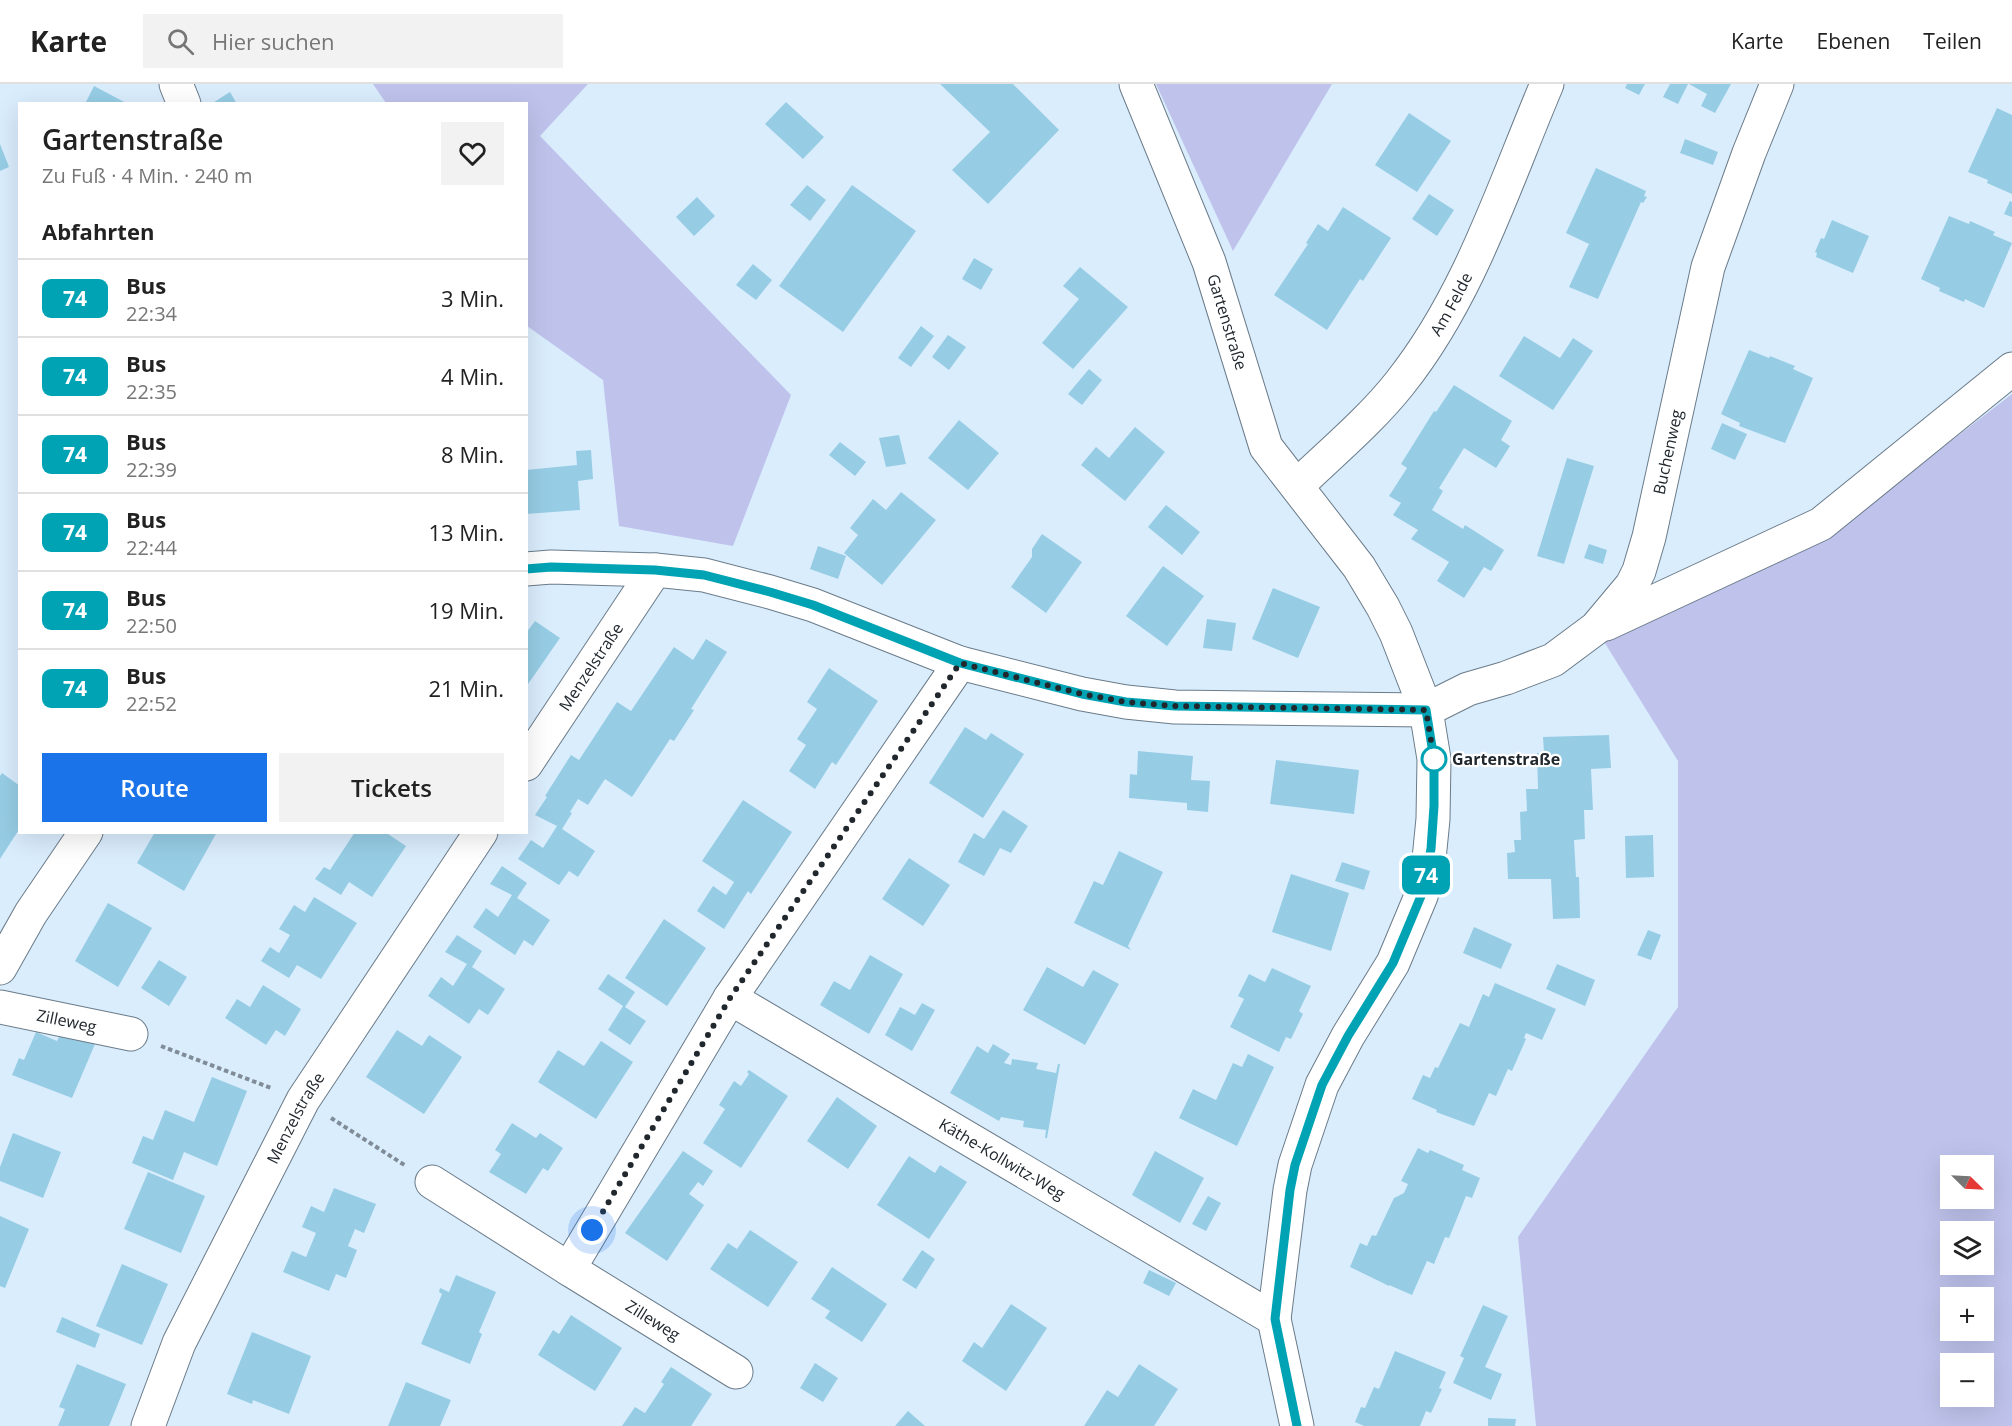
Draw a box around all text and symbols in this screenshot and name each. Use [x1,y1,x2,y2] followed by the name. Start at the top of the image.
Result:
[143,14,563,68] search box
[30,22,107,60] text: Karte
[164,25,197,58] icon: search
[212,26,335,56] text: Hier suchen
[1731,27,1784,55] text: Karte
[1817,27,1890,55] text: Ebenen
[1923,27,1982,55] text: Teilen
[42,120,223,158] text: Gartenstraße
[441,122,504,185] button: heart
[42,162,252,189] text: Zu Fuß · 4 Min. · 240 m
[42,216,154,246] text: Abfahrten
[1425,269,1477,340] street label: Am Felde
[126,270,166,300] text: Bus
[1202,271,1253,373] street label: Gartenstraße
[441,283,504,313] text: 3 Min.
[63,284,87,312] text: 74
[126,300,177,327] text: 22:34
[126,348,166,378] text: Bus
[441,361,504,391] text: 4 Min.
[63,362,87,390] text: 74
[126,378,177,405] text: 22:35
[1648,407,1688,497] street label: Buchenweg
[126,426,166,456] text: Bus
[441,439,504,469] text: 8 Min.
[63,440,87,468] text: 74
[126,456,177,483] text: 22:39
[126,504,166,534] text: Bus
[429,517,504,547] text: 13 Min.
[63,518,87,546] text: 74
[126,534,177,561] text: 22:44
[126,582,166,612] text: Bus
[429,595,504,625] text: 19 Min.
[63,596,87,624] text: 74
[126,612,177,639] text: 22:50
[554,618,628,715] street label: Menzelstraße
[126,660,166,690] text: Bus
[429,673,504,703] text: 21 Min.
[63,674,87,702] text: 74
[126,690,177,717] text: 22:52
[1421,746,1447,772] marker: Gartenstraße
[1452,748,1560,770] place label: Gartenstraße
[42,753,267,822] button: Route
[279,753,504,822] button: Tickets
[1399,856,1453,894] line badge: 74
[1414,861,1438,889] text: 74
[35,1004,99,1038] street label: Zilleweg
[261,1068,329,1167] street label: Menzelstraße
[935,1113,1070,1205] street label: Käthe-Kollwitz-Weg
[1940,1155,1994,1209] north arrow
[1940,1155,1994,1407] map controls
[577,1215,607,1245] your location
[1940,1221,1994,1275] button: layers
[1940,1287,1994,1341] button: +
[622,1295,685,1345] street label: Zilleweg
[1940,1353,1994,1407] button: −

